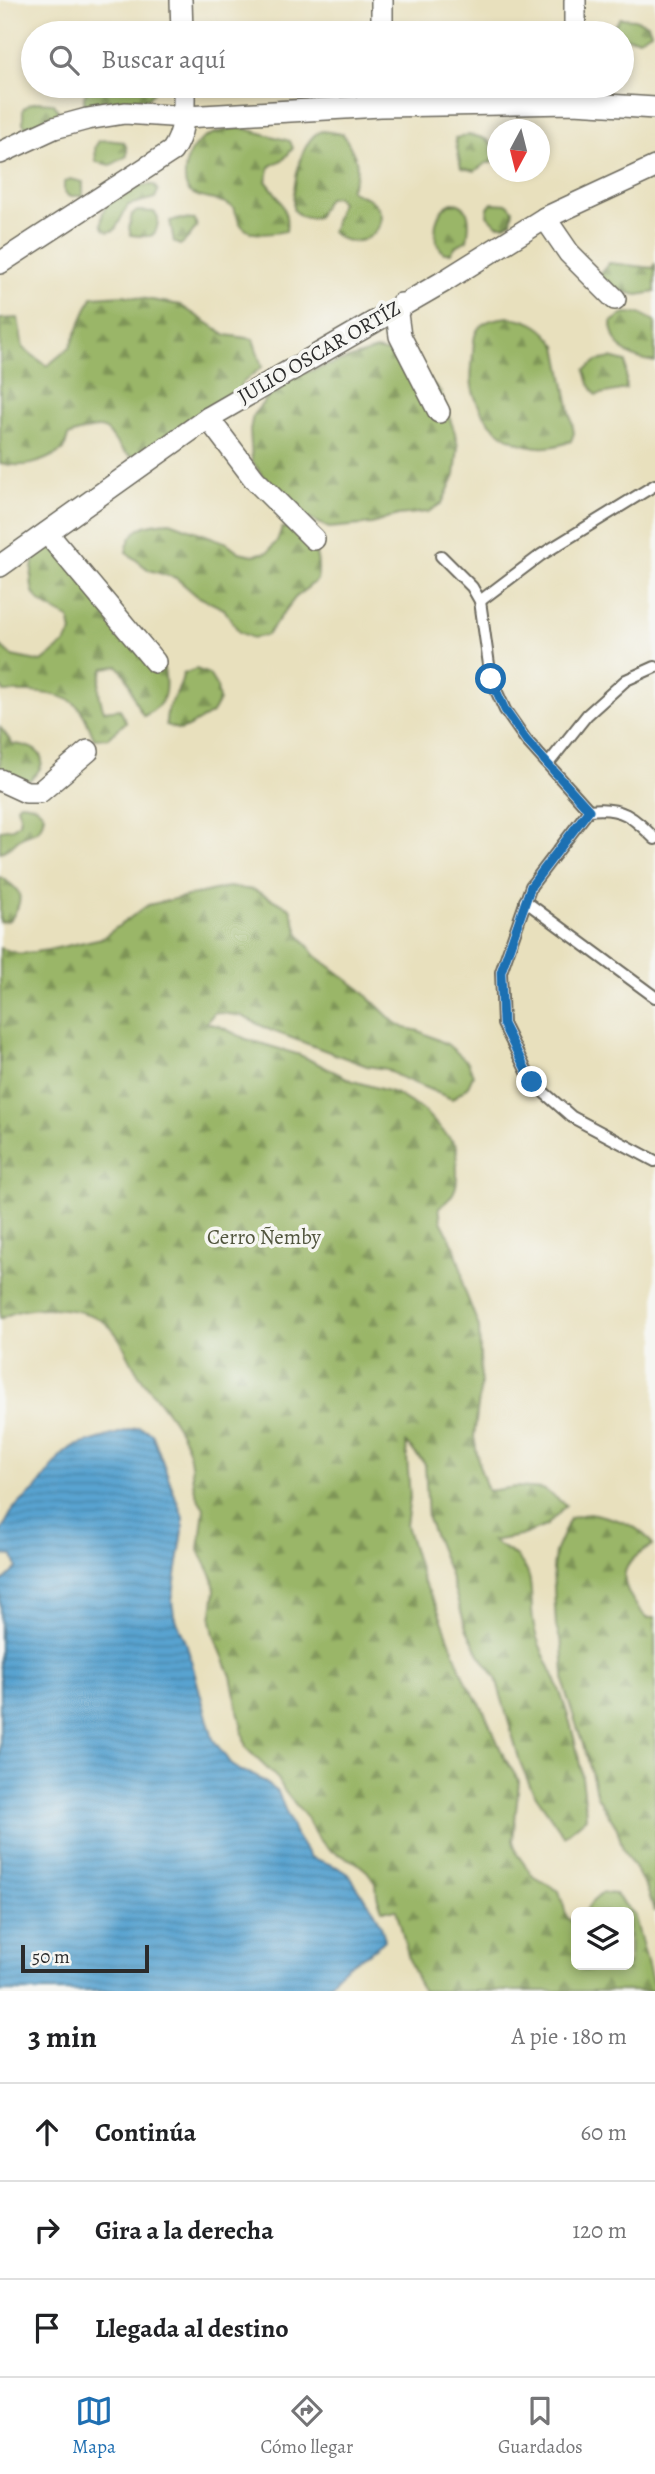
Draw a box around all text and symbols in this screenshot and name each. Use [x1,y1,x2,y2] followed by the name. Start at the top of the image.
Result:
[21,21,634,98] search box
[45,41,83,79] icon: search
[101,42,226,77] text: Buscar aquí
[487,119,550,182] north arrow
[232,294,406,410] street label: JULIO OSCAR ORTÍZ
[475,663,506,694] route start
[516,1066,547,1097] route end
[207,1223,322,1251] park label: Cerro Ñemby
[571,1907,634,1970] map controls
[571,1907,634,1970] button: layers
[21,1942,149,1974] scale bar
[32,1944,70,1970] text: 50 m
[28,2017,97,2057] text: 3 min
[511,2021,627,2052] text: A pie · 180 m
[28,2113,66,2151] icon: ahead
[95,2115,196,2150] text: Continúa
[580,2117,627,2148] text: 60 m
[28,2211,66,2249] icon: right
[95,2213,274,2248] text: Gira a la derecha
[572,2215,627,2246] text: 120 m
[28,2309,66,2347] icon: arrive
[95,2311,289,2346] text: Llegada al destino
[72,2392,116,2460] tab: Mapa
[260,2392,353,2460] tab: Cómo llegar
[498,2392,583,2460] tab: Guardados

